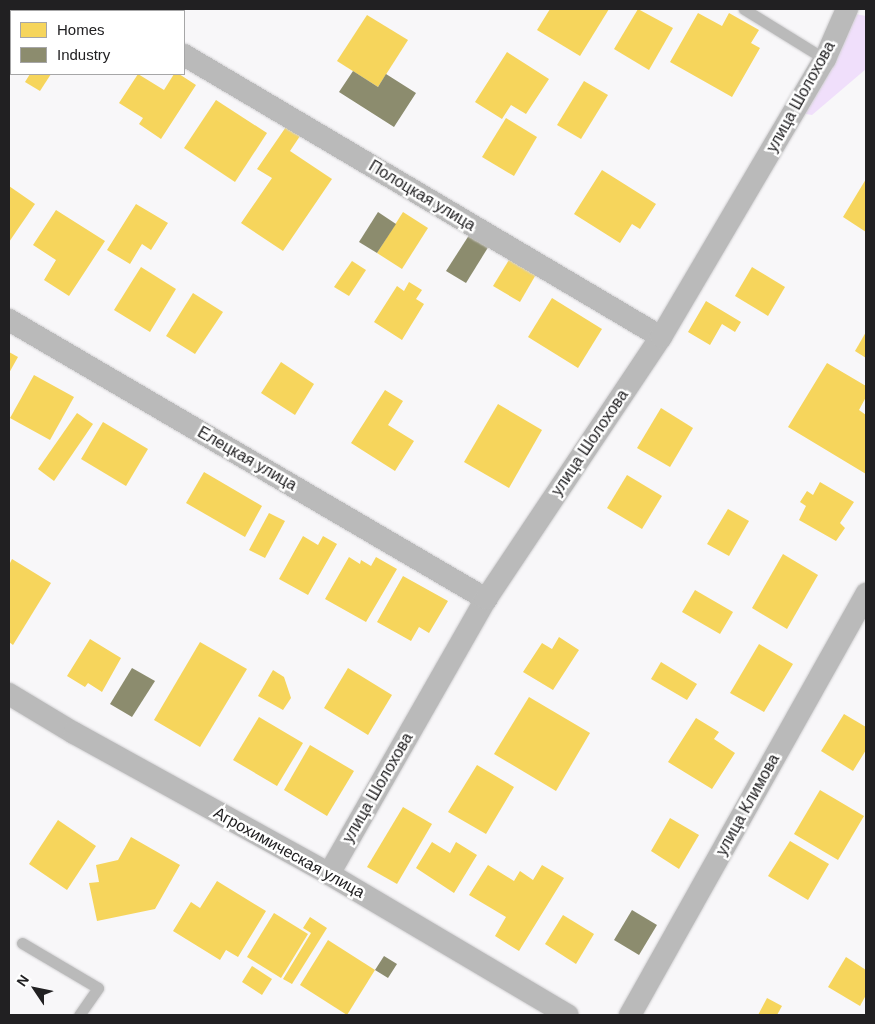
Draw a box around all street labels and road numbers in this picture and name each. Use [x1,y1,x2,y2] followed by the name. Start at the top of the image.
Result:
[763,38,839,156] street label: улица Шолохова
[365,157,479,235] street label: Полоцкая улица
[547,386,633,500] street label: улица Шолохова
[194,423,300,495] street label: Елецкая улица
[339,730,417,846] street label: улица Шолохова
[712,751,784,859] street label: улица Климова
[210,803,368,903] street label: Агрохимическая улица

